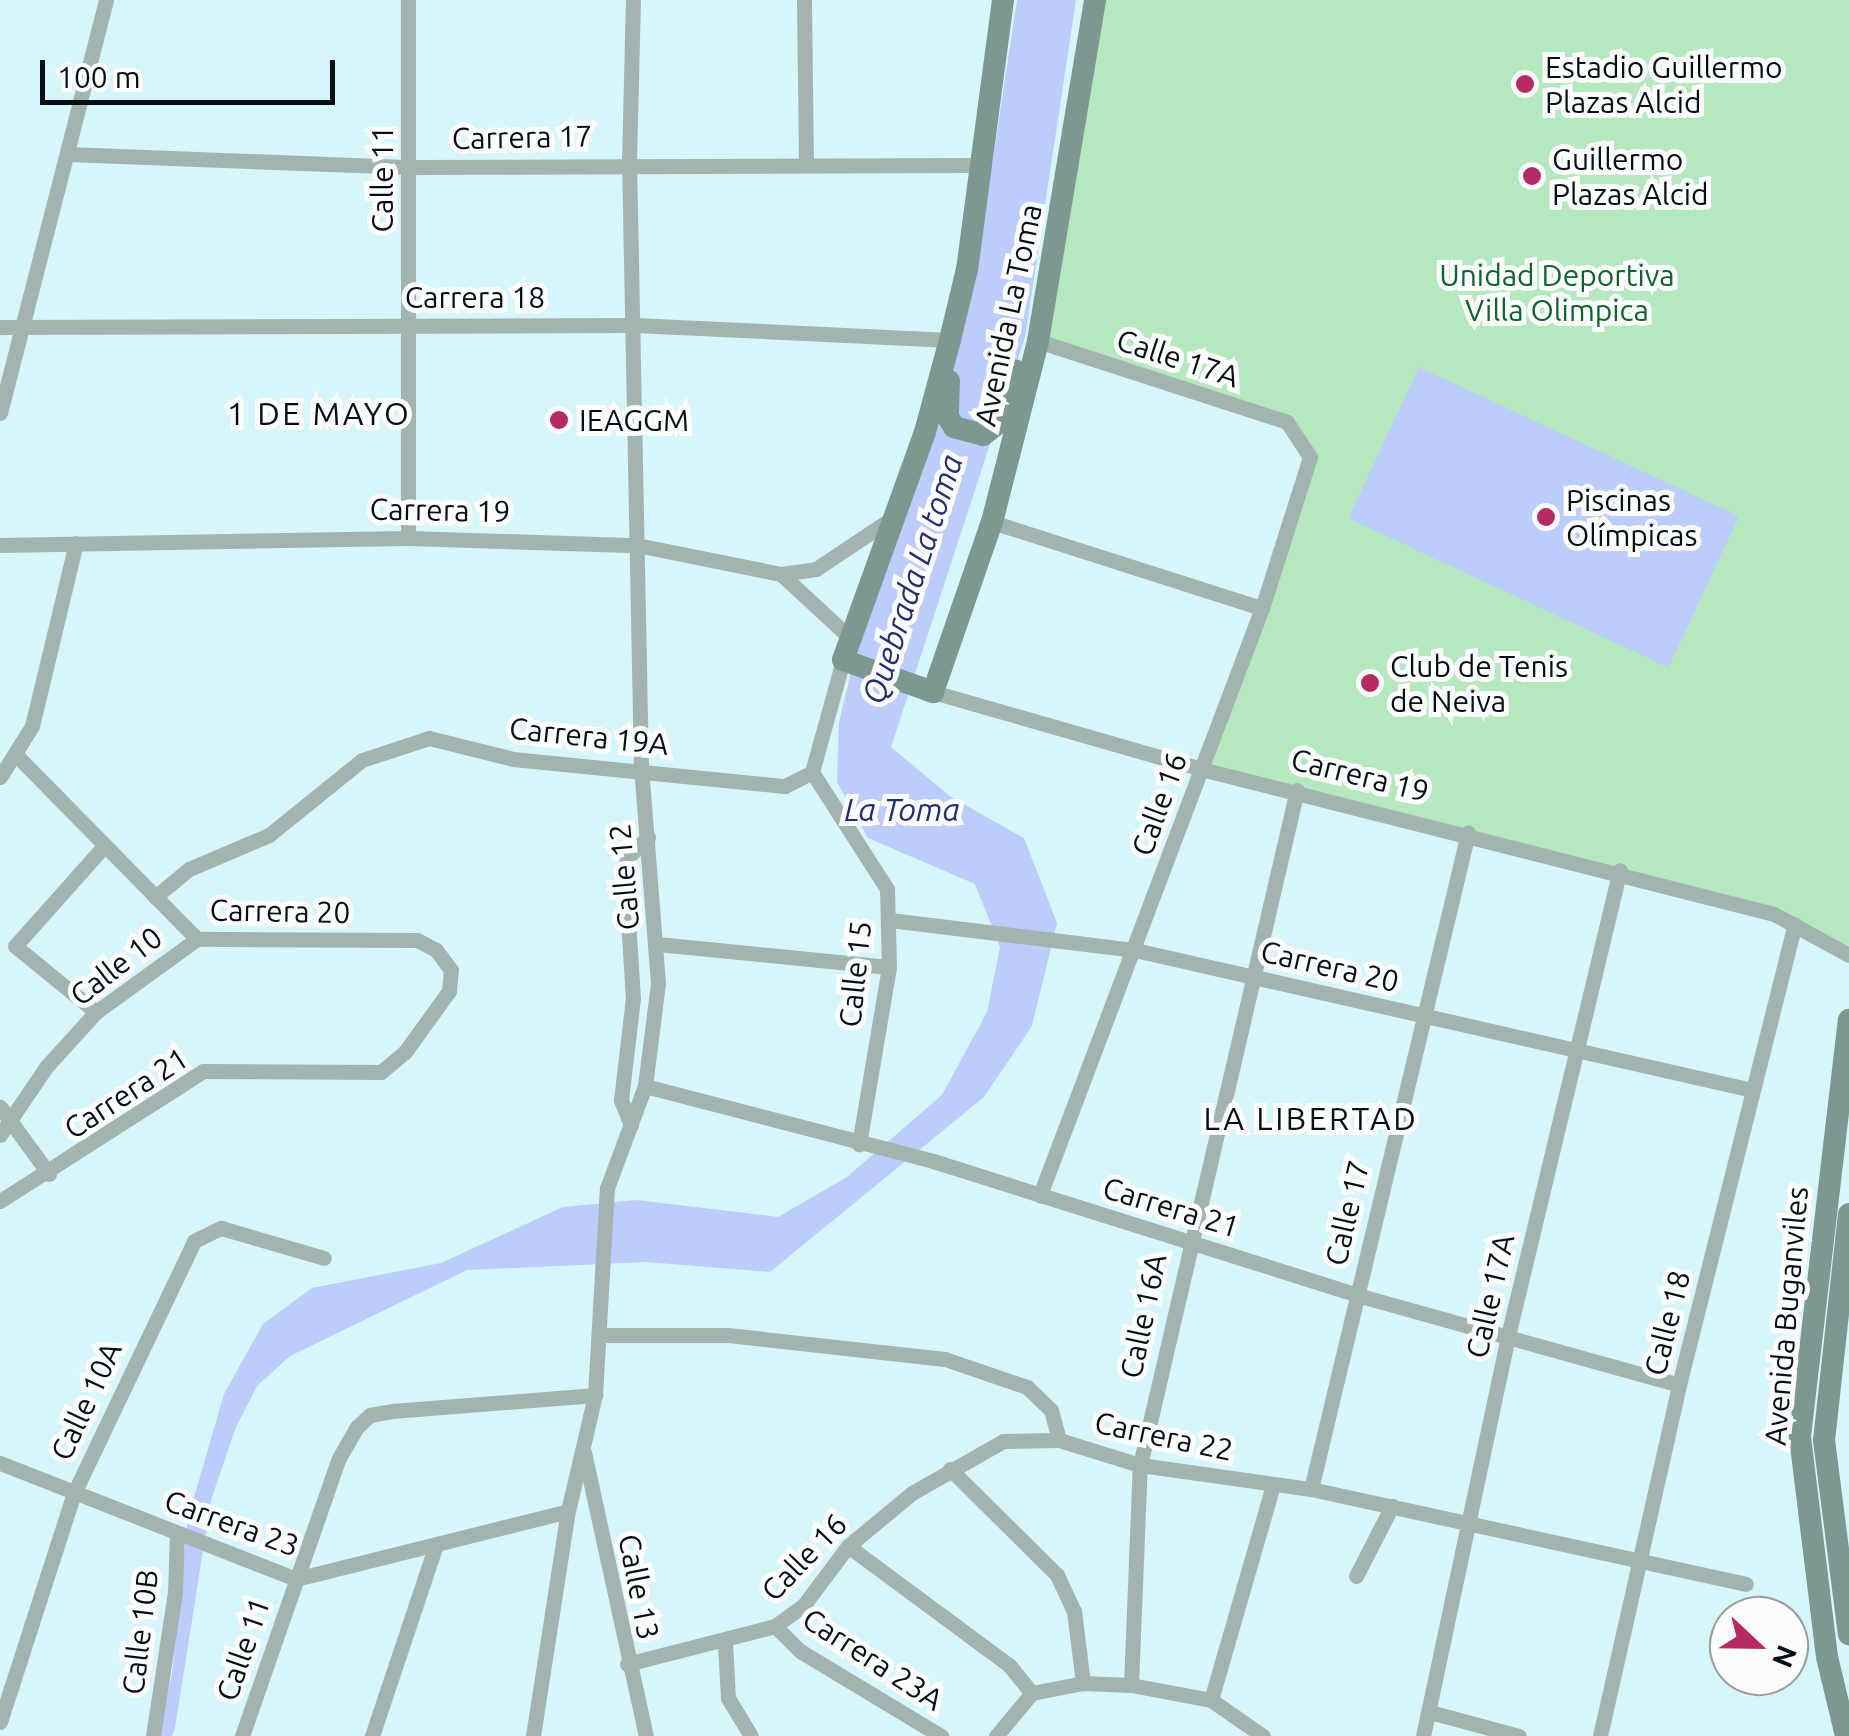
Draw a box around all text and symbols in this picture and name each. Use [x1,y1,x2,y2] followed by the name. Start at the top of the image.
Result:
[45,40,340,102] scale bar
[1545,49,1783,120] place label: Estadio Guillermo Plazas Alcid
[57,60,141,94] text: 100 m
[1514,73,1536,95] marker: Estadio Guillermo Plazas Alcid
[451,118,593,156] street label: Carrera 17
[364,126,400,232] street label: Calle 11
[1552,141,1708,212] place label: Guillermo Plazas Alcid
[1521,165,1543,187] marker: Guillermo Plazas Alcid
[967,201,1049,429] street label: Avenida La Toma
[1439,257,1675,328] park label: Unidad Deportiva Villa Olimpica
[405,279,545,315] street label: Carrera 18
[1112,321,1244,395] street label: Calle 17A
[227,394,411,432] district label: 1 DE MAYO
[579,402,689,438] place label: IEAGGM
[548,409,570,431] marker: IEAGGM
[854,449,970,709] water label: Quebrada La toma
[1566,482,1697,552] place label: Piscinas Olímpicas
[369,491,511,529] street label: Carrera 19
[1535,506,1557,528] marker: Piscinas Olímpicas
[1390,648,1568,718] place label: Club de Tenis de Neiva
[1359,672,1381,694] marker: Club de Tenis de Neiva
[508,710,670,762] street label: Carrera 19A
[1287,741,1433,809] street label: Carrera 19
[1124,748,1194,860] street label: Calle 16
[844,790,960,828] water label: La Toma
[601,822,647,932] street label: Calle 12
[209,892,351,930] street label: Carrera 20
[63,919,169,1013] street label: Calle 10
[832,919,878,1029] street label: Calle 15
[1257,933,1403,999] street label: Carrera 20
[57,1040,195,1146] street label: Carrera 21
[1204,1099,1418,1137] district label: LA LIBERTAD
[1317,1157,1377,1269] street label: Calle 17
[1099,1169,1243,1245] street label: Carrera 21
[1757,1185,1815,1447] street label: Avenida Buganviles
[1458,1230,1522,1362] street label: Calle 17A
[1112,1250,1174,1382] street label: Calle 16A
[1637,1267,1697,1379] street label: Calle 18
[43,1336,129,1466] street label: Calle 10A
[1092,1404,1236,1468] street label: Carrera 22
[160,1482,304,1564] street label: Carrera 23
[754,1506,854,1608] street label: Calle 16
[611,1531,667,1643] street label: Calle 13
[114,1567,166,1697] street label: Calle 10B
[209,1593,277,1705] street label: Calle 11
[1709,1596,1809,1696] north arrow
[796,1600,950,1718] street label: Carrera 23A
[1767,1641,1804,1672] text: N

